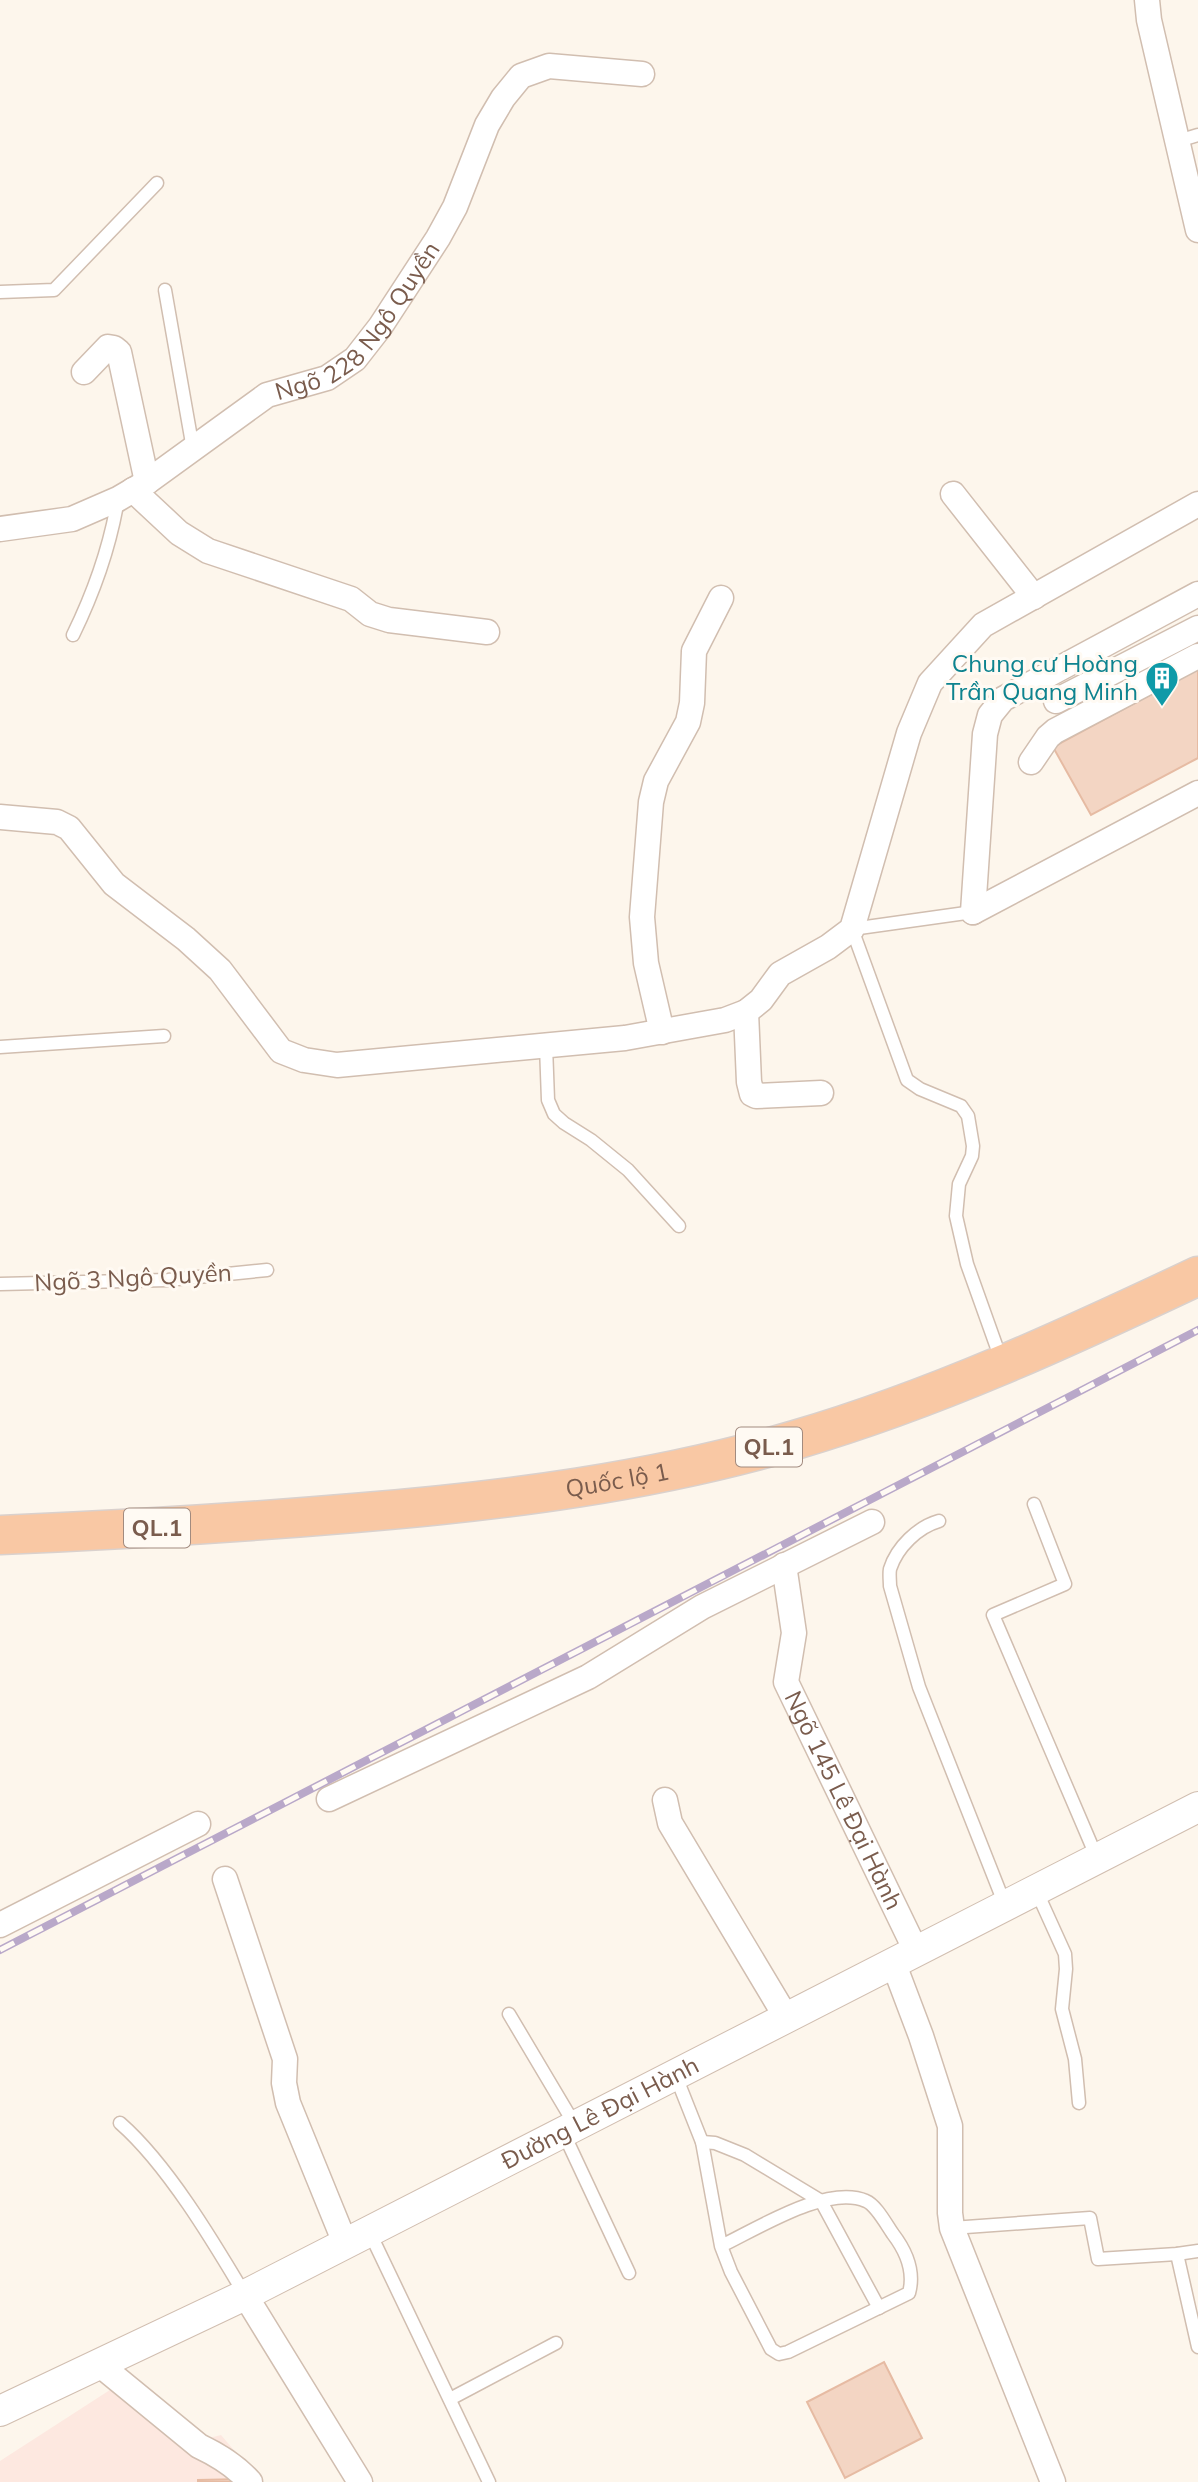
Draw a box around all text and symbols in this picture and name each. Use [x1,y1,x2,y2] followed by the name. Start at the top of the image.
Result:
[271,236,446,406] street label: Ngõ 228 Ngô Quyền
[946,648,1138,706] place label: Chung cư Hoàng Trần Quang Minh
[1143,659,1181,708] building icon: Chung cư Hoàng Trần Quang Minh
[34,1257,232,1297] street label: Ngõ 3 Ngô Quyền
[736,1428,802,1466] road number: QL.1
[563,1456,671,1503] street label: Quốc lộ 1
[124,1508,190,1548] road number: QL.1
[779,1686,910,1914] street label: Ngõ 145 Lê Đại Hành
[496,2049,703,2175] street label: Đường Lê Đại Hành

